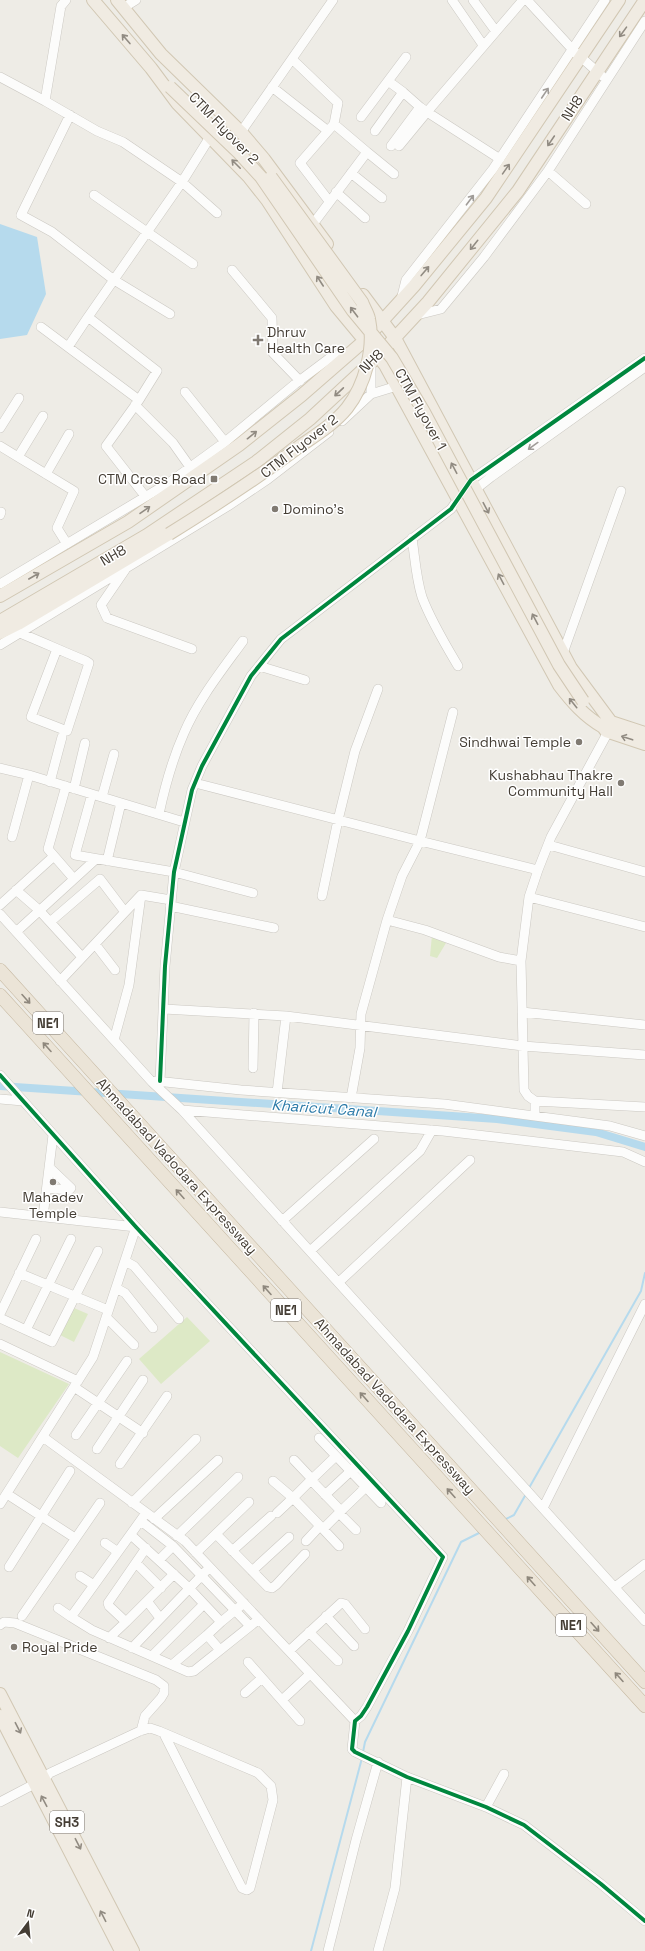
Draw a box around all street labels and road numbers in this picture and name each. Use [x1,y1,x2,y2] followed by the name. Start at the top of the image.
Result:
[185,88,263,168] street label: CTM Flyover 2
[557,91,587,124] street label: NH8
[355,345,387,377] street label: NH8
[391,365,451,453] street label: CTM Flyover 1
[257,410,341,482] street label: CTM Flyover 2
[97,540,130,570] street label: NH8
[33,1012,63,1034] road number: NE1
[93,1074,261,1258] street label: Ahmadabad Vadodara Expressway
[271,1299,301,1321] road number: NE1
[311,1314,479,1498] street label: Ahmadabad Vadodara Expressway
[556,1614,586,1636] road number: NE1
[50,1811,84,1833] road number: SH3

